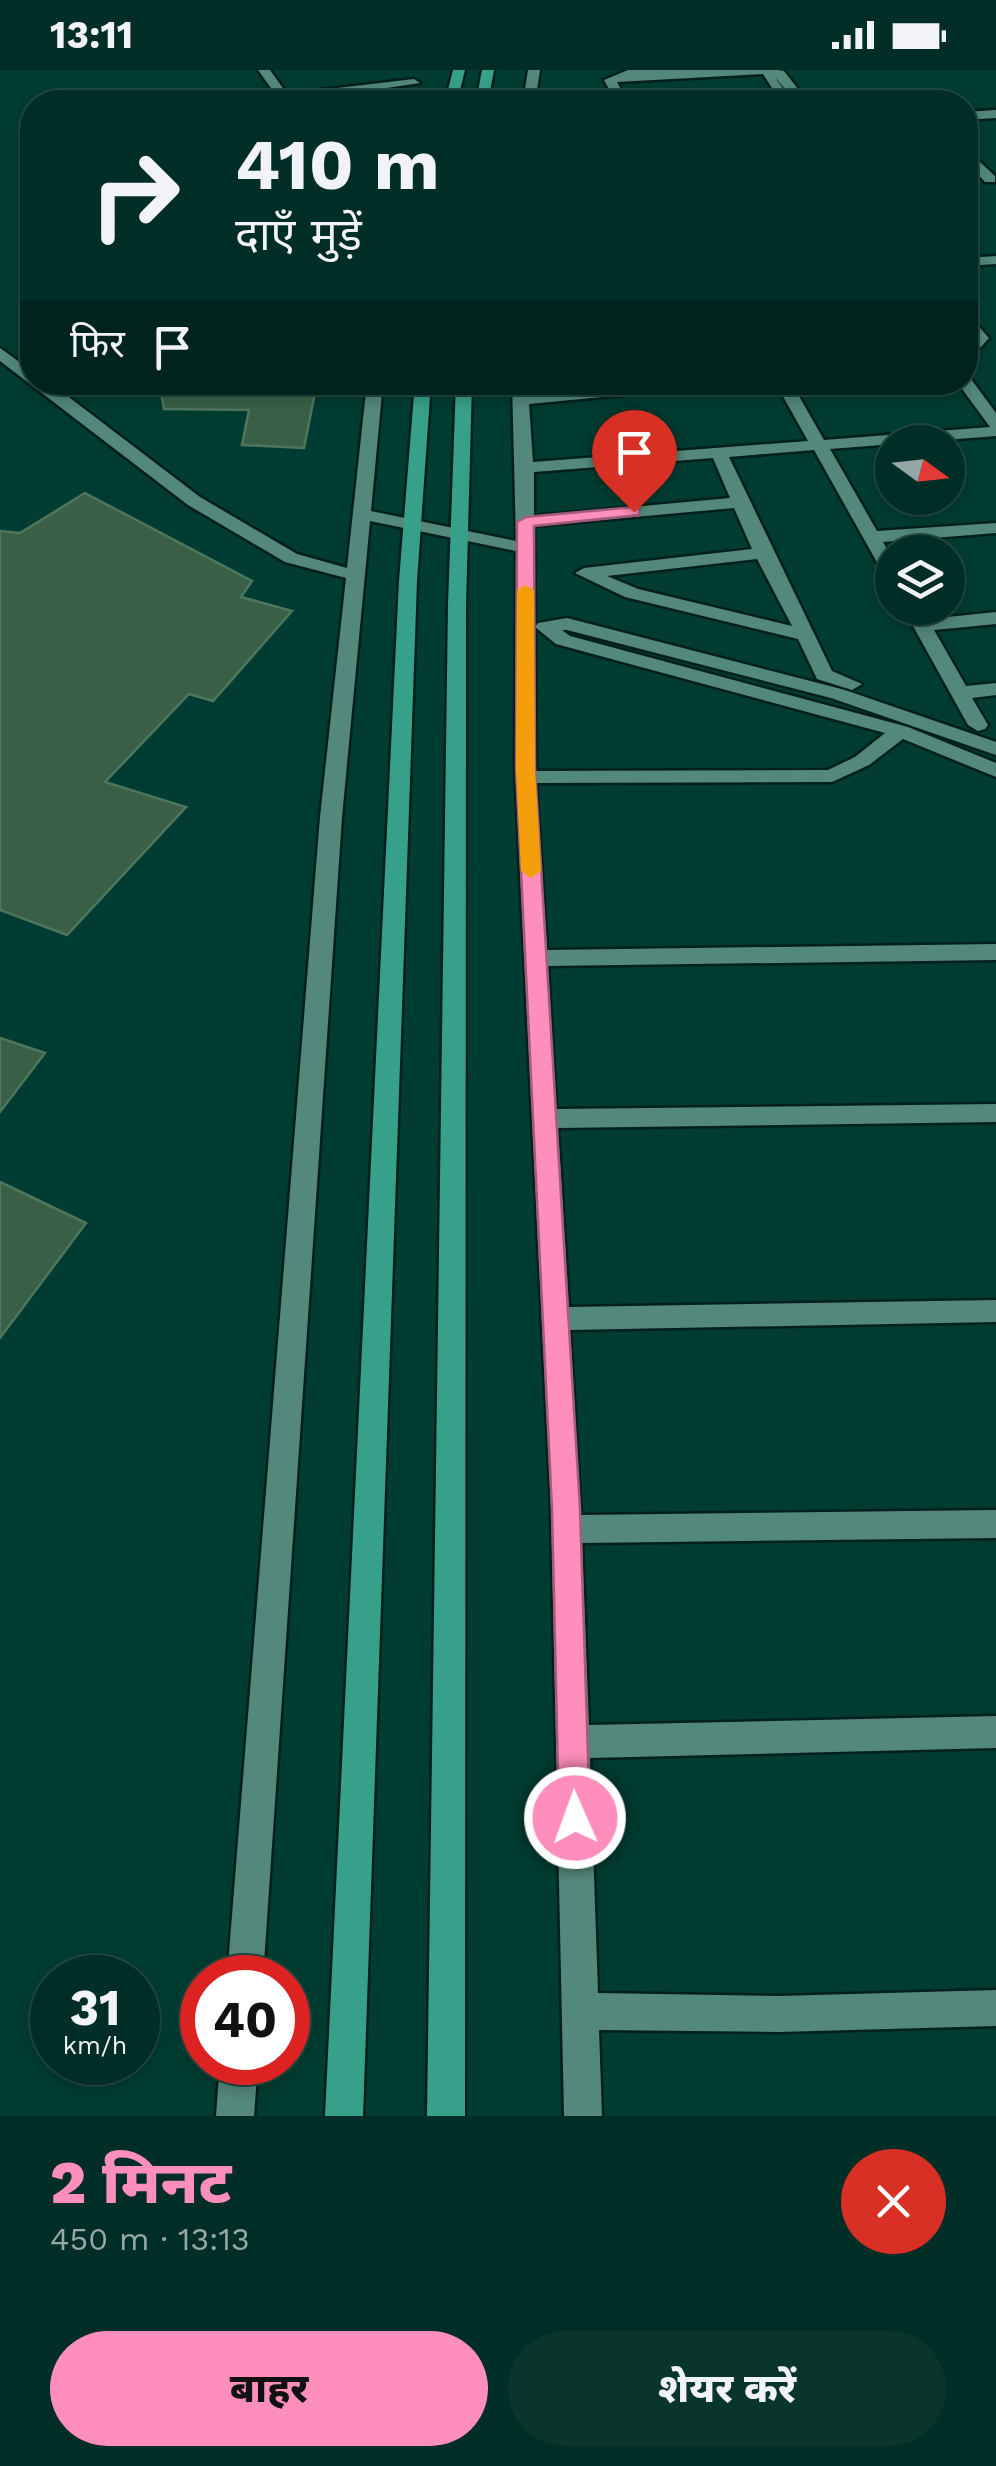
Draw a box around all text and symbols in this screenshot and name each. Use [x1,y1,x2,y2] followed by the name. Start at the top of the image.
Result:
[50,13,133,57] text: 13:11
[235,124,440,206] text: 410 m
[70,130,200,260] icon: right
[235,208,362,261] text: दाएँ मुड़ें
[145,320,200,375] icon: arrive
[70,322,125,366] text: फिर
[592,410,677,513] pin
[607,425,662,480] icon: arrive
[875,425,965,515] north arrow
[875,425,965,625] map controls
[875,535,965,625] button: layers
[523,1766,627,1870] position arrow
[180,1955,310,2085] speed limit sign: 40
[69,1978,121,2037] text: 31
[63,2031,127,2060] text: km/h
[50,2147,231,2218] text: 2 मिनट
[841,2149,946,2254] button: close
[50,2220,250,2258] text: 450 m · 13:13
[50,2331,488,2446] button: बाहर
[508,2331,946,2446] button: शेयर करें

